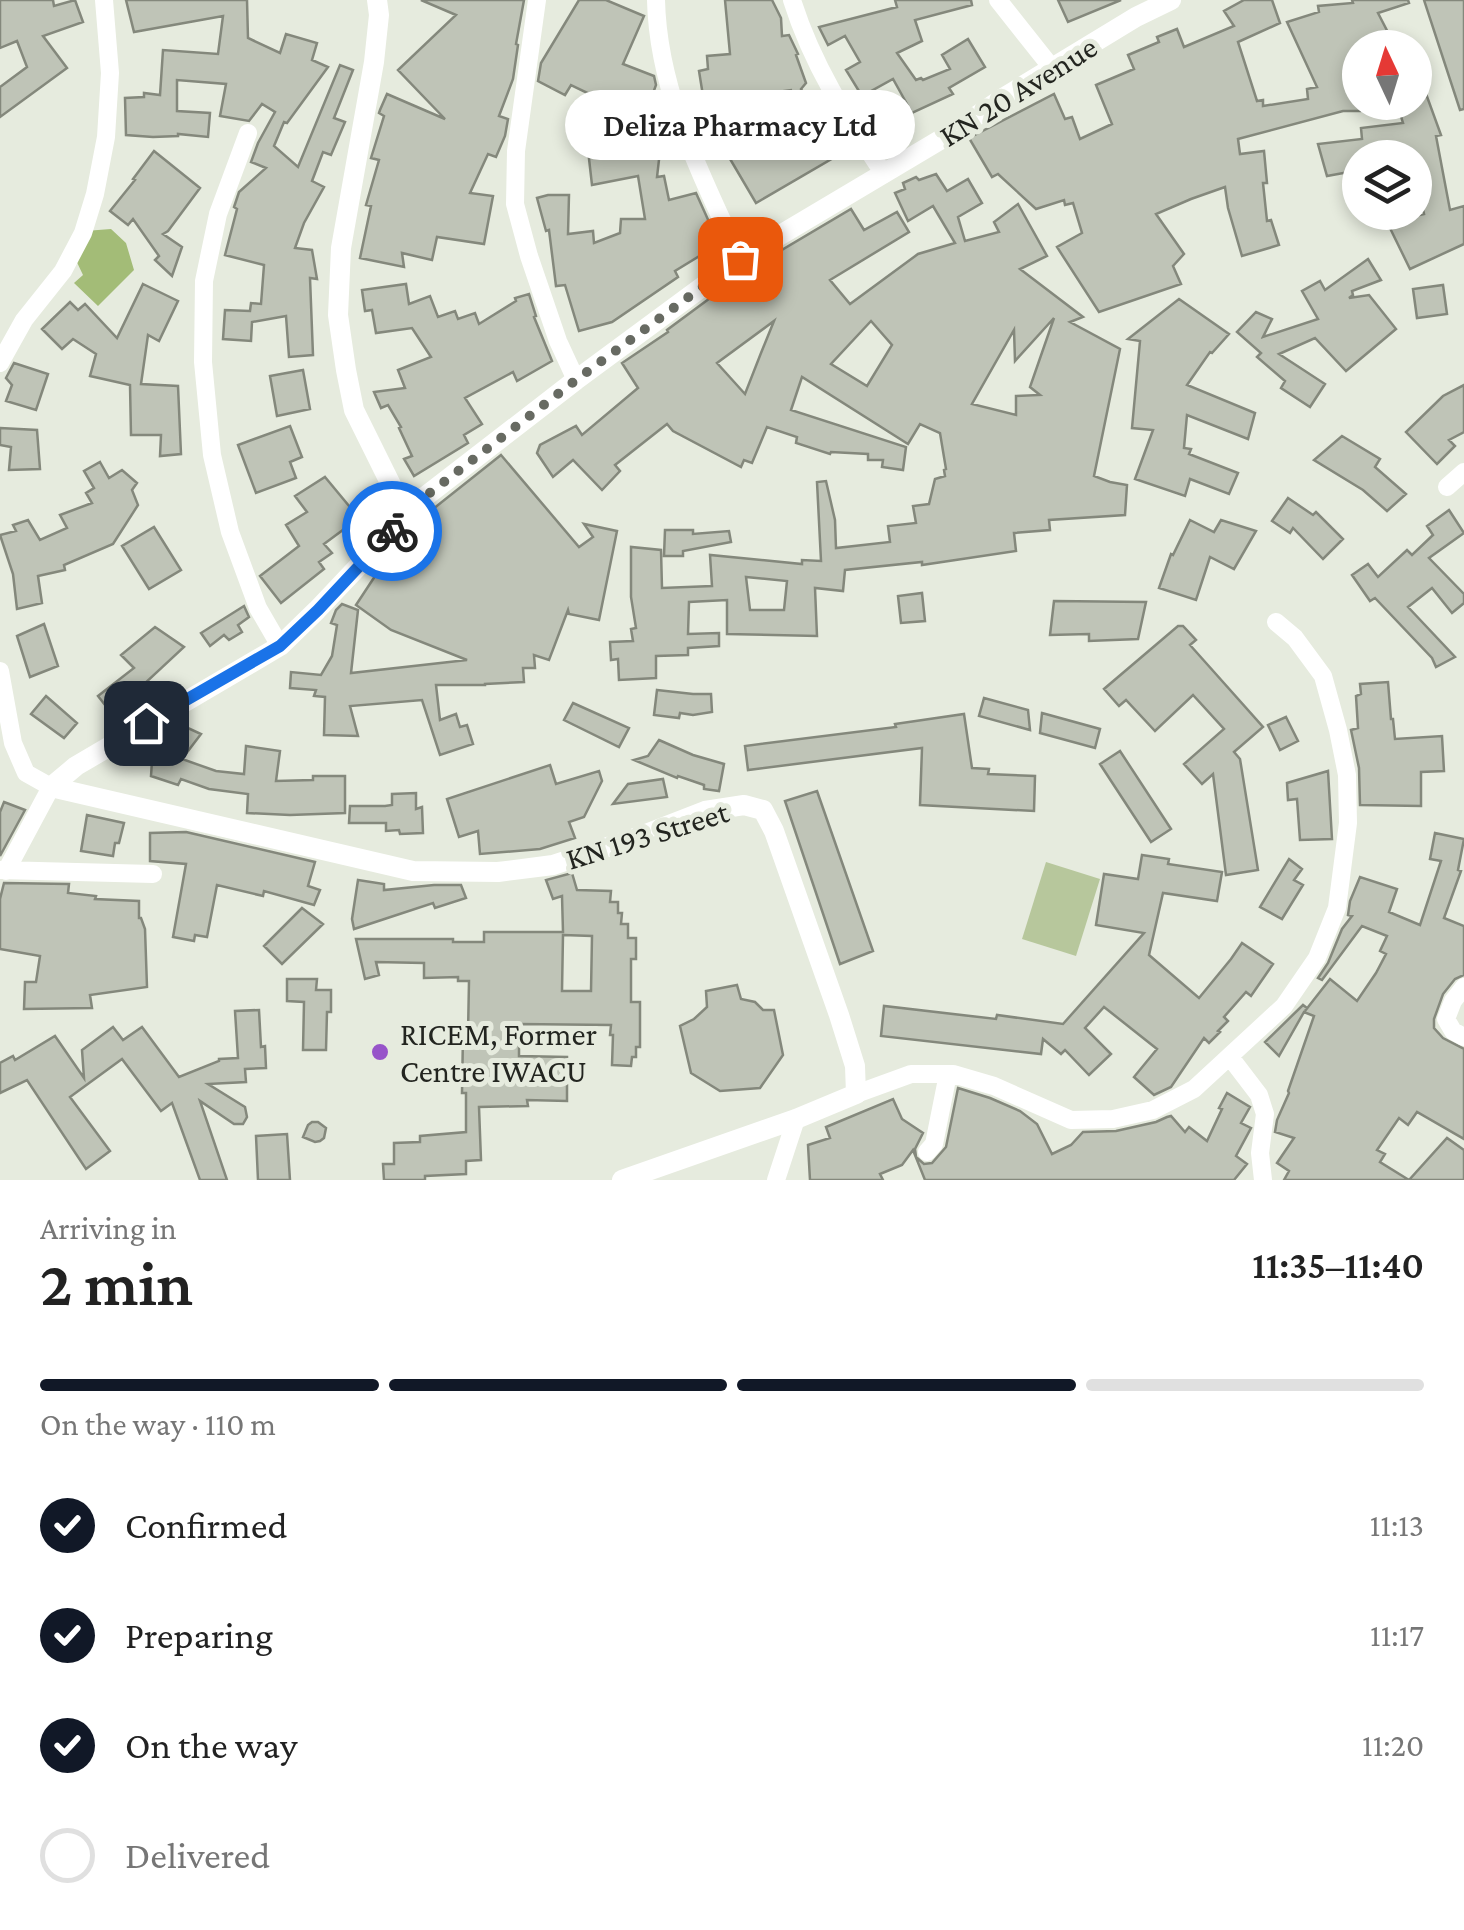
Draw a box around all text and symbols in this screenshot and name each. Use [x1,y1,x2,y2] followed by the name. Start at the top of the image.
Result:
[933,28,1103,154] street label: KN 20 Avenue
[1342,30,1432,120] north arrow
[1342,30,1432,230] map controls
[565,89,915,159] callout: Deliza Pharmacy Ltd
[603,107,877,143] text: Deliza Pharmacy Ltd
[1342,140,1432,230] button: layers
[698,217,783,302] pin
[713,232,768,287] icon: bag
[342,481,442,581] courier
[365,504,420,559] icon: bike
[104,681,189,766] pin
[119,696,174,751] icon: home
[561,793,733,877] street label: KN 193 Street
[400,1016,597,1089] place label: RICEM, Former Centre IWACU
[369,1041,391,1063] marker: RICEM, Former Centre IWACU
[40,1210,177,1246] text: Arriving in
[1252,1244,1424,1286] text: 11:35–11:40
[40,1247,193,1319] text: 2 min
[40,1406,276,1442] text: On the way · 110 m
[40,1498,95,1553] icon: check
[125,1504,288,1546] text: Confirmed
[1370,1507,1424,1543] text: 11:13
[40,1608,95,1663] icon: check
[125,1614,273,1656] text: Preparing
[1370,1617,1424,1653] text: 11:17
[40,1718,95,1773] icon: check
[125,1724,297,1766] text: On the way
[1362,1727,1424,1763] text: 11:20
[125,1834,270,1876] text: Delivered

